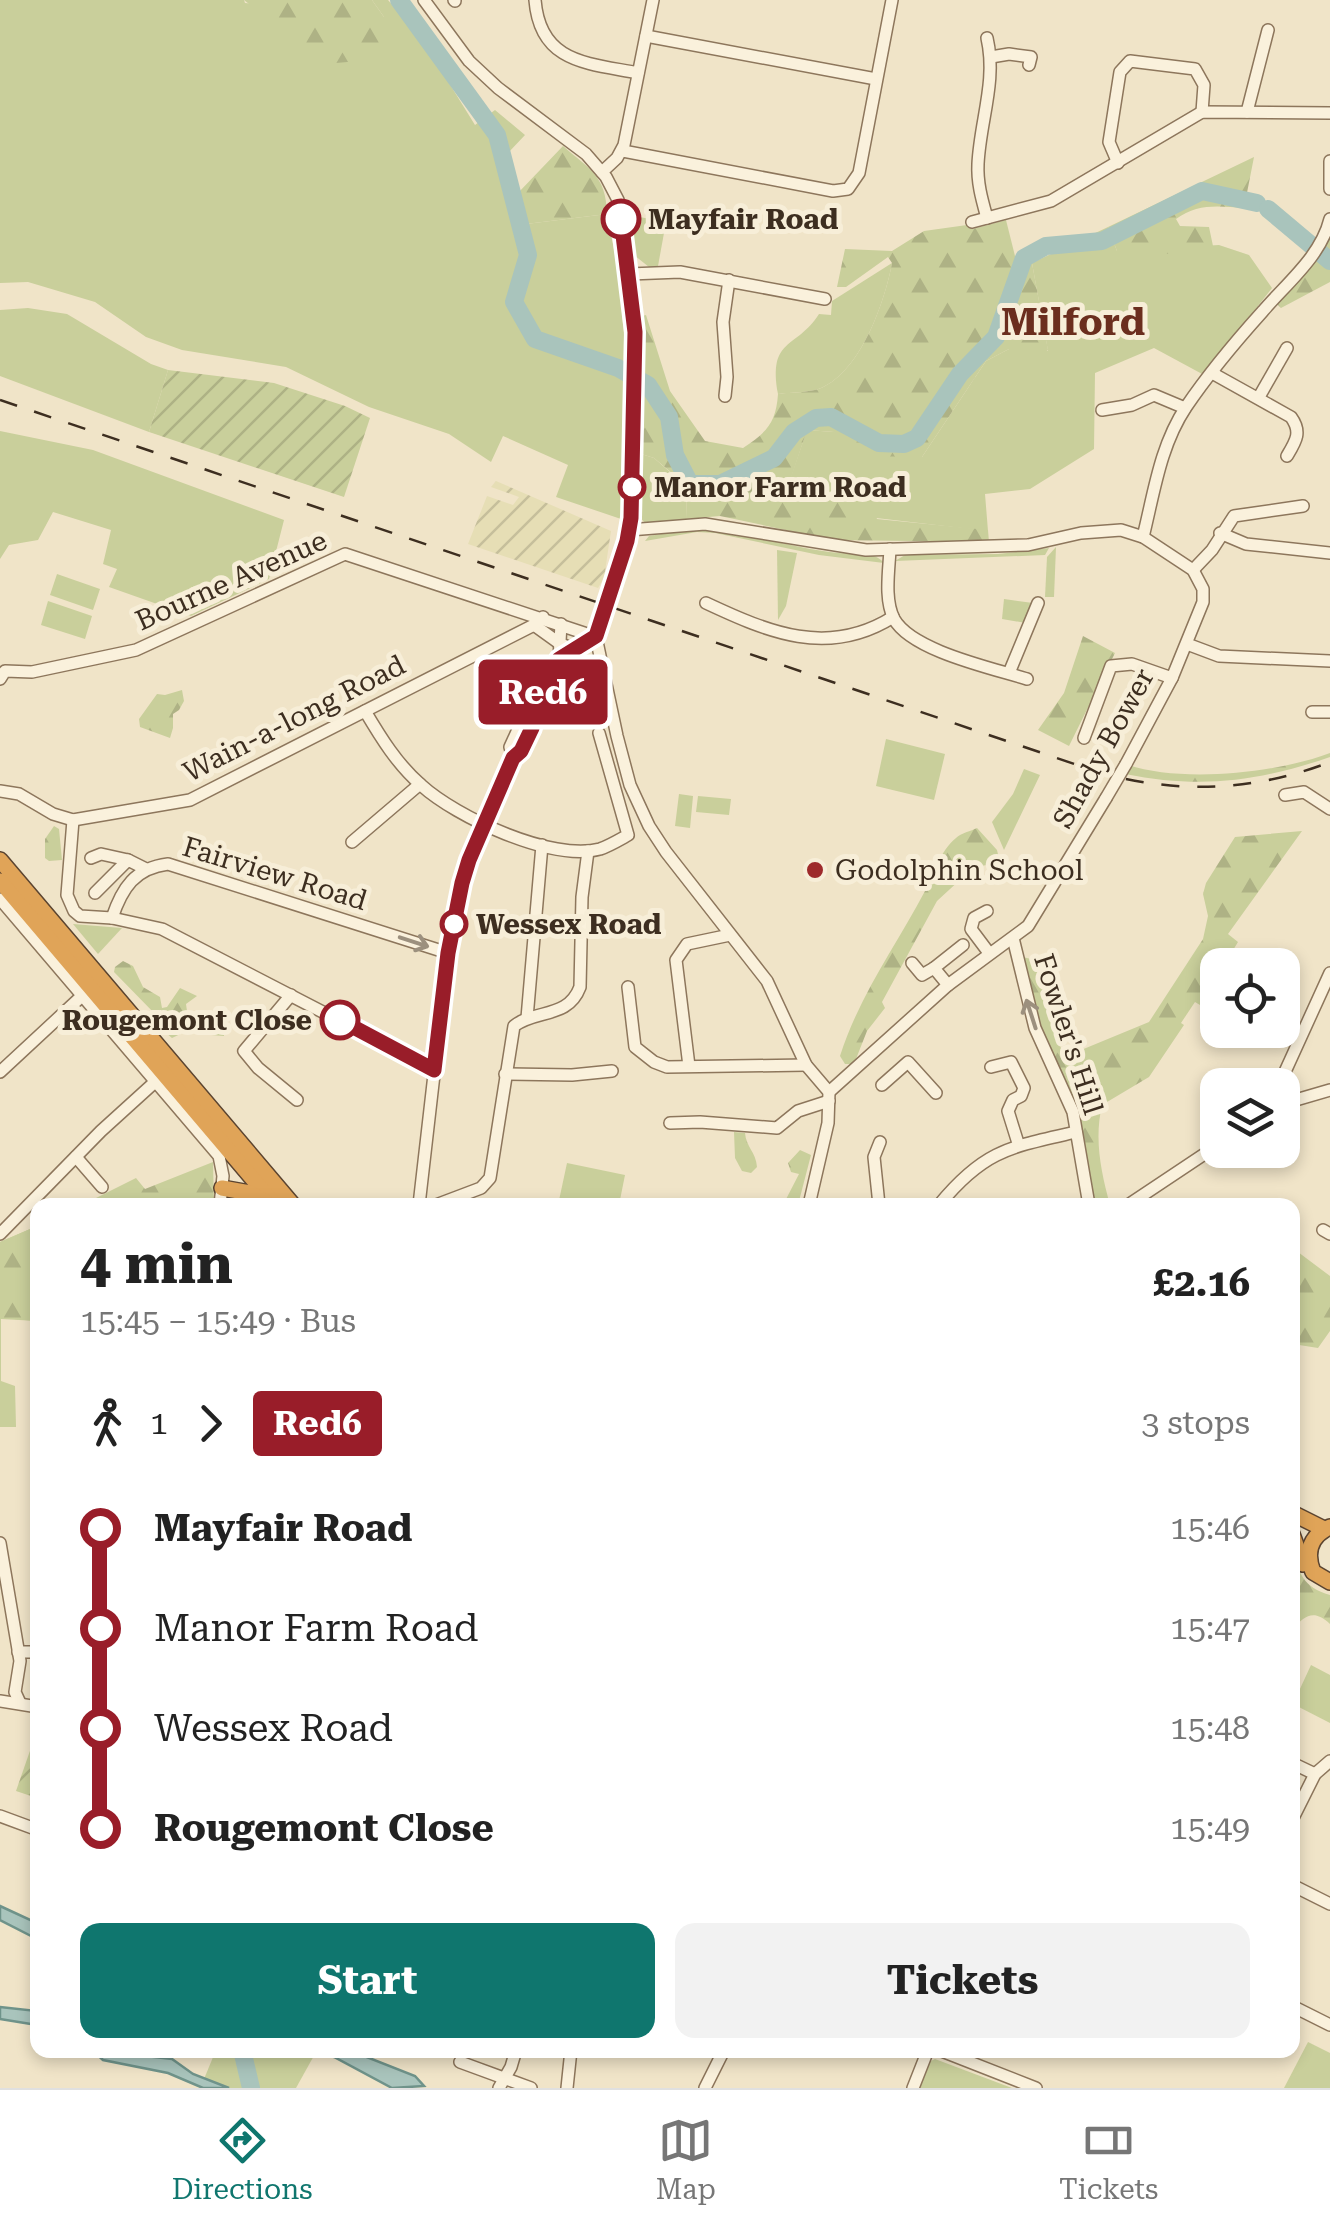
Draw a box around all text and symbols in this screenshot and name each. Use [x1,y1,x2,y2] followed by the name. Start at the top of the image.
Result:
[602,200,640,238] marker: Mayfair Road
[648,203,839,236] place label: Mayfair Road
[1001,300,1145,344] district label: Milford
[654,471,907,504] place label: Manor Farm Road
[619,474,645,500] marker: Manor Farm Road
[130,523,332,637] street label: Bourne Avenue
[178,648,411,789] street label: Wain-a-long Road
[473,660,613,724] line badge: Red6
[1046,663,1161,834] street label: Shady Bower
[499,672,587,713] text: Red6
[179,830,371,917] street label: Fairview Road
[835,854,1084,887] place label: Godolphin School
[804,859,826,881] marker: Godolphin School
[476,908,662,941] place label: Wessex Road
[441,911,467,937] marker: Wessex Road
[398,934,429,952] one-way arrow
[1200,948,1300,1168] map controls
[1200,948,1300,1048] button: locate
[1027,950,1110,1119] street label: Fowler's Hill
[1020,999,1038,1030] one-way arrow
[321,1001,359,1039] marker: Rougemont Close
[62,1004,312,1037] place label: Rougemont Close
[1200,1068,1300,1168] button: layers
[80,1232,233,1296] text: 4 min
[1153,1261,1250,1305] text: £2.16
[80,1302,356,1340] text: 15:45 – 15:49 · Bus
[80,1396,135,1451] icon: walk
[183,1396,238,1451] icon: forward
[273,1403,362,1444] text: Red6
[150,1404,168,1442] text: 1
[1141,1404,1250,1442] text: 3 stops
[154,1506,412,1550] text: Mayfair Road
[1170,1509,1250,1547] text: 15:46
[154,1606,478,1650] text: Manor Farm Road
[1170,1609,1250,1647] text: 15:47
[154,1706,393,1750] text: Wessex Road
[1170,1709,1250,1747] text: 15:48
[154,1806,494,1850] text: Rougemont Close
[1170,1809,1250,1847] text: 15:49
[80,1923,655,2038] button: Start
[675,1923,1250,2038] button: Tickets
[172,2113,313,2206] tab: Directions
[656,2113,716,2206] tab: Map
[1059,2113,1158,2206] tab: Tickets

